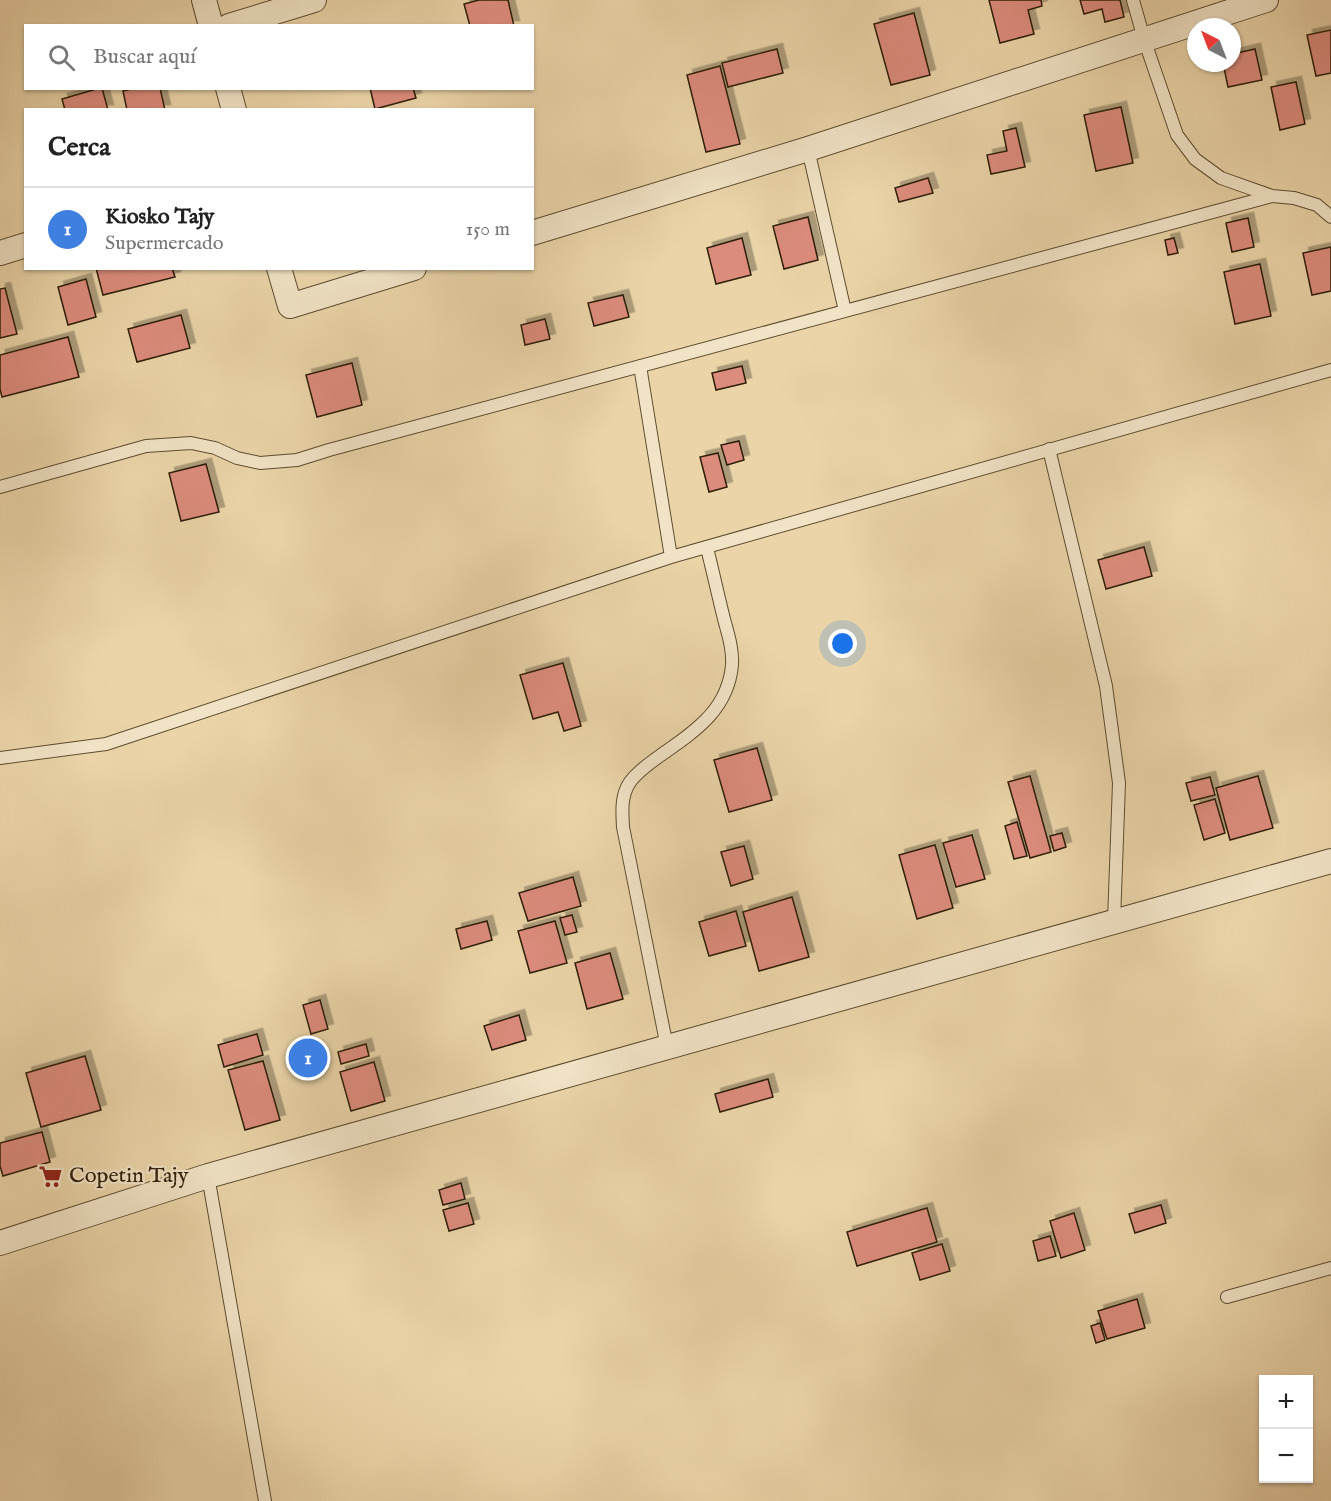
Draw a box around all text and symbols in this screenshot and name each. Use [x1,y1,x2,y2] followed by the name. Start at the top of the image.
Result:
[1187,18,1241,72] north arrow
[24,24,534,90] search box
[45,41,78,74] icon: search
[93,43,196,71] text: Buscar aquí
[48,131,110,164] text: Cerca
[105,203,214,231] text: Kiosko Tajy
[64,217,71,242] text: 1
[466,217,510,242] text: 150 m
[105,231,224,256] text: Supermercado
[828,629,857,658] your location
[288,1036,328,1080] pin: 1
[69,1162,189,1190] place label: Copetin Tajy
[38,1163,64,1189] supermarket icon: Copetin Tajy
[1259,1375,1313,1483] map controls
[1259,1375,1313,1429] button: +
[1259,1429,1313,1483] button: −

